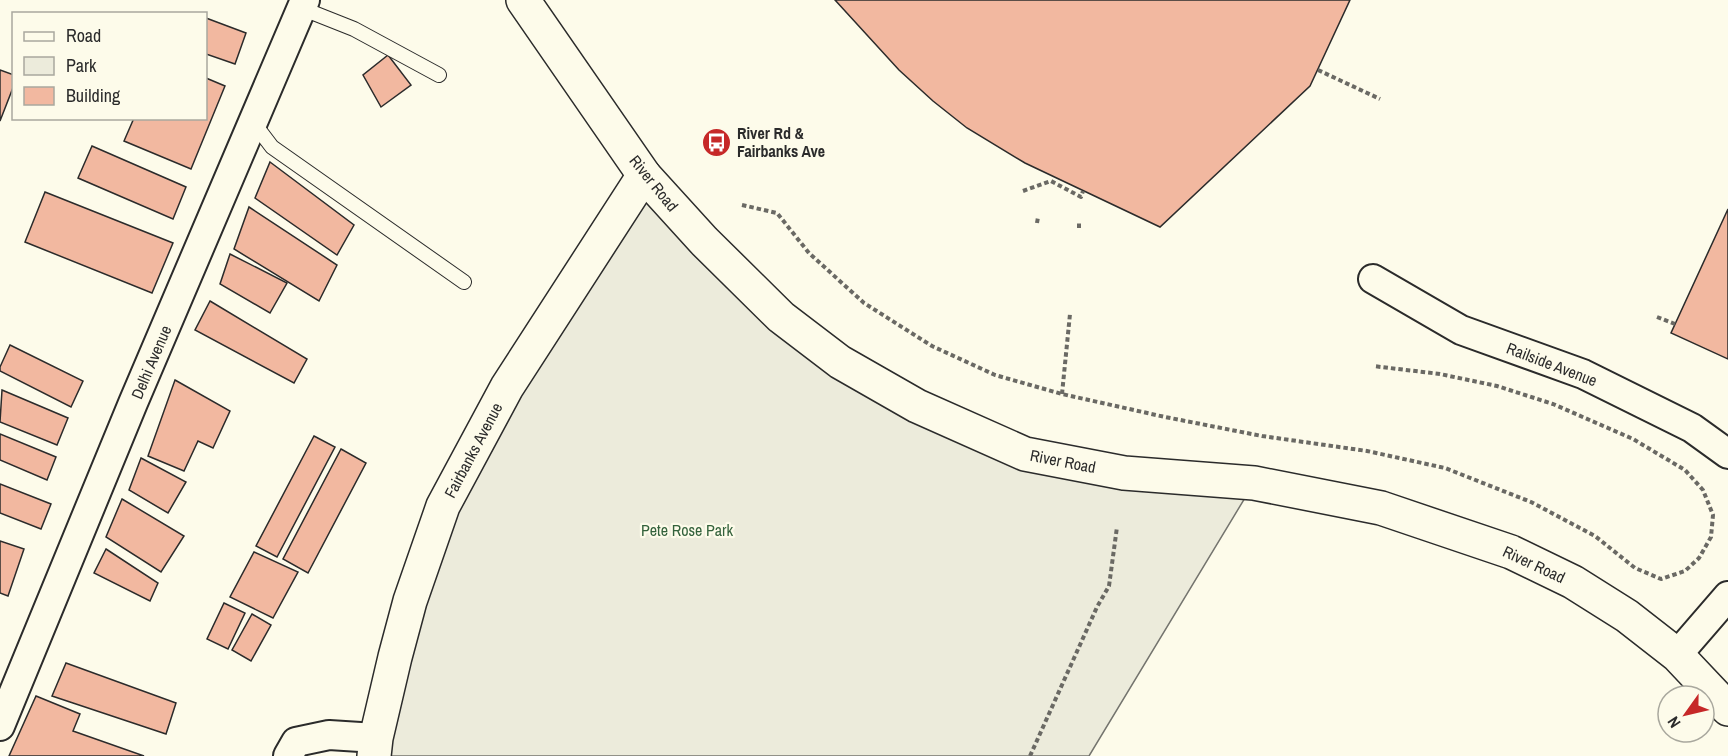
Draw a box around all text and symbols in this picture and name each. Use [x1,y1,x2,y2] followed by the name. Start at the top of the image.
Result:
[12,12,207,120] legend
[66,23,101,48] text: Road
[66,53,97,78] text: Park
[66,83,121,108] text: Building
[737,122,825,162] place label: River Rd & Fairbanks Ave
[700,126,732,158] bus stop icon: River Rd & Fairbanks Ave
[625,150,683,216] street label: River Road
[126,322,176,402] street label: Delhi Avenue
[1504,337,1600,391] street label: Railside Avenue
[439,399,507,501] street label: Fairbanks Avenue
[1028,444,1098,478] street label: River Road
[641,519,733,541] park label: Pete Rose Park
[1499,540,1569,588] street label: River Road
[1656,684,1716,744] north arrow
[1662,712,1685,732] text: N

